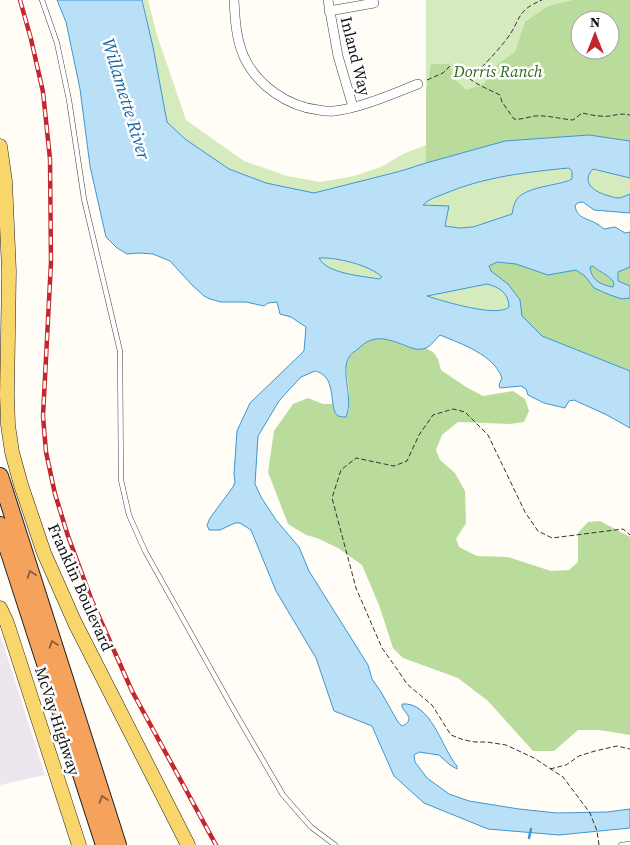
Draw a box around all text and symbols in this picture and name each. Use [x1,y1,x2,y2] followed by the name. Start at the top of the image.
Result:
[570,10,620,60] north arrow
[590,12,600,32] text: N
[336,14,377,99] street label: Inland Way
[96,35,157,163] water label: Willamette River
[453,60,543,82] park label: Dorris Ranch
[43,520,119,654] street label: Franklin Boulevard
[27,570,37,578] one-way arrow
[49,640,59,649] one-way arrow
[30,664,86,779] street label: McVay Highway
[99,795,109,803] one-way arrow

